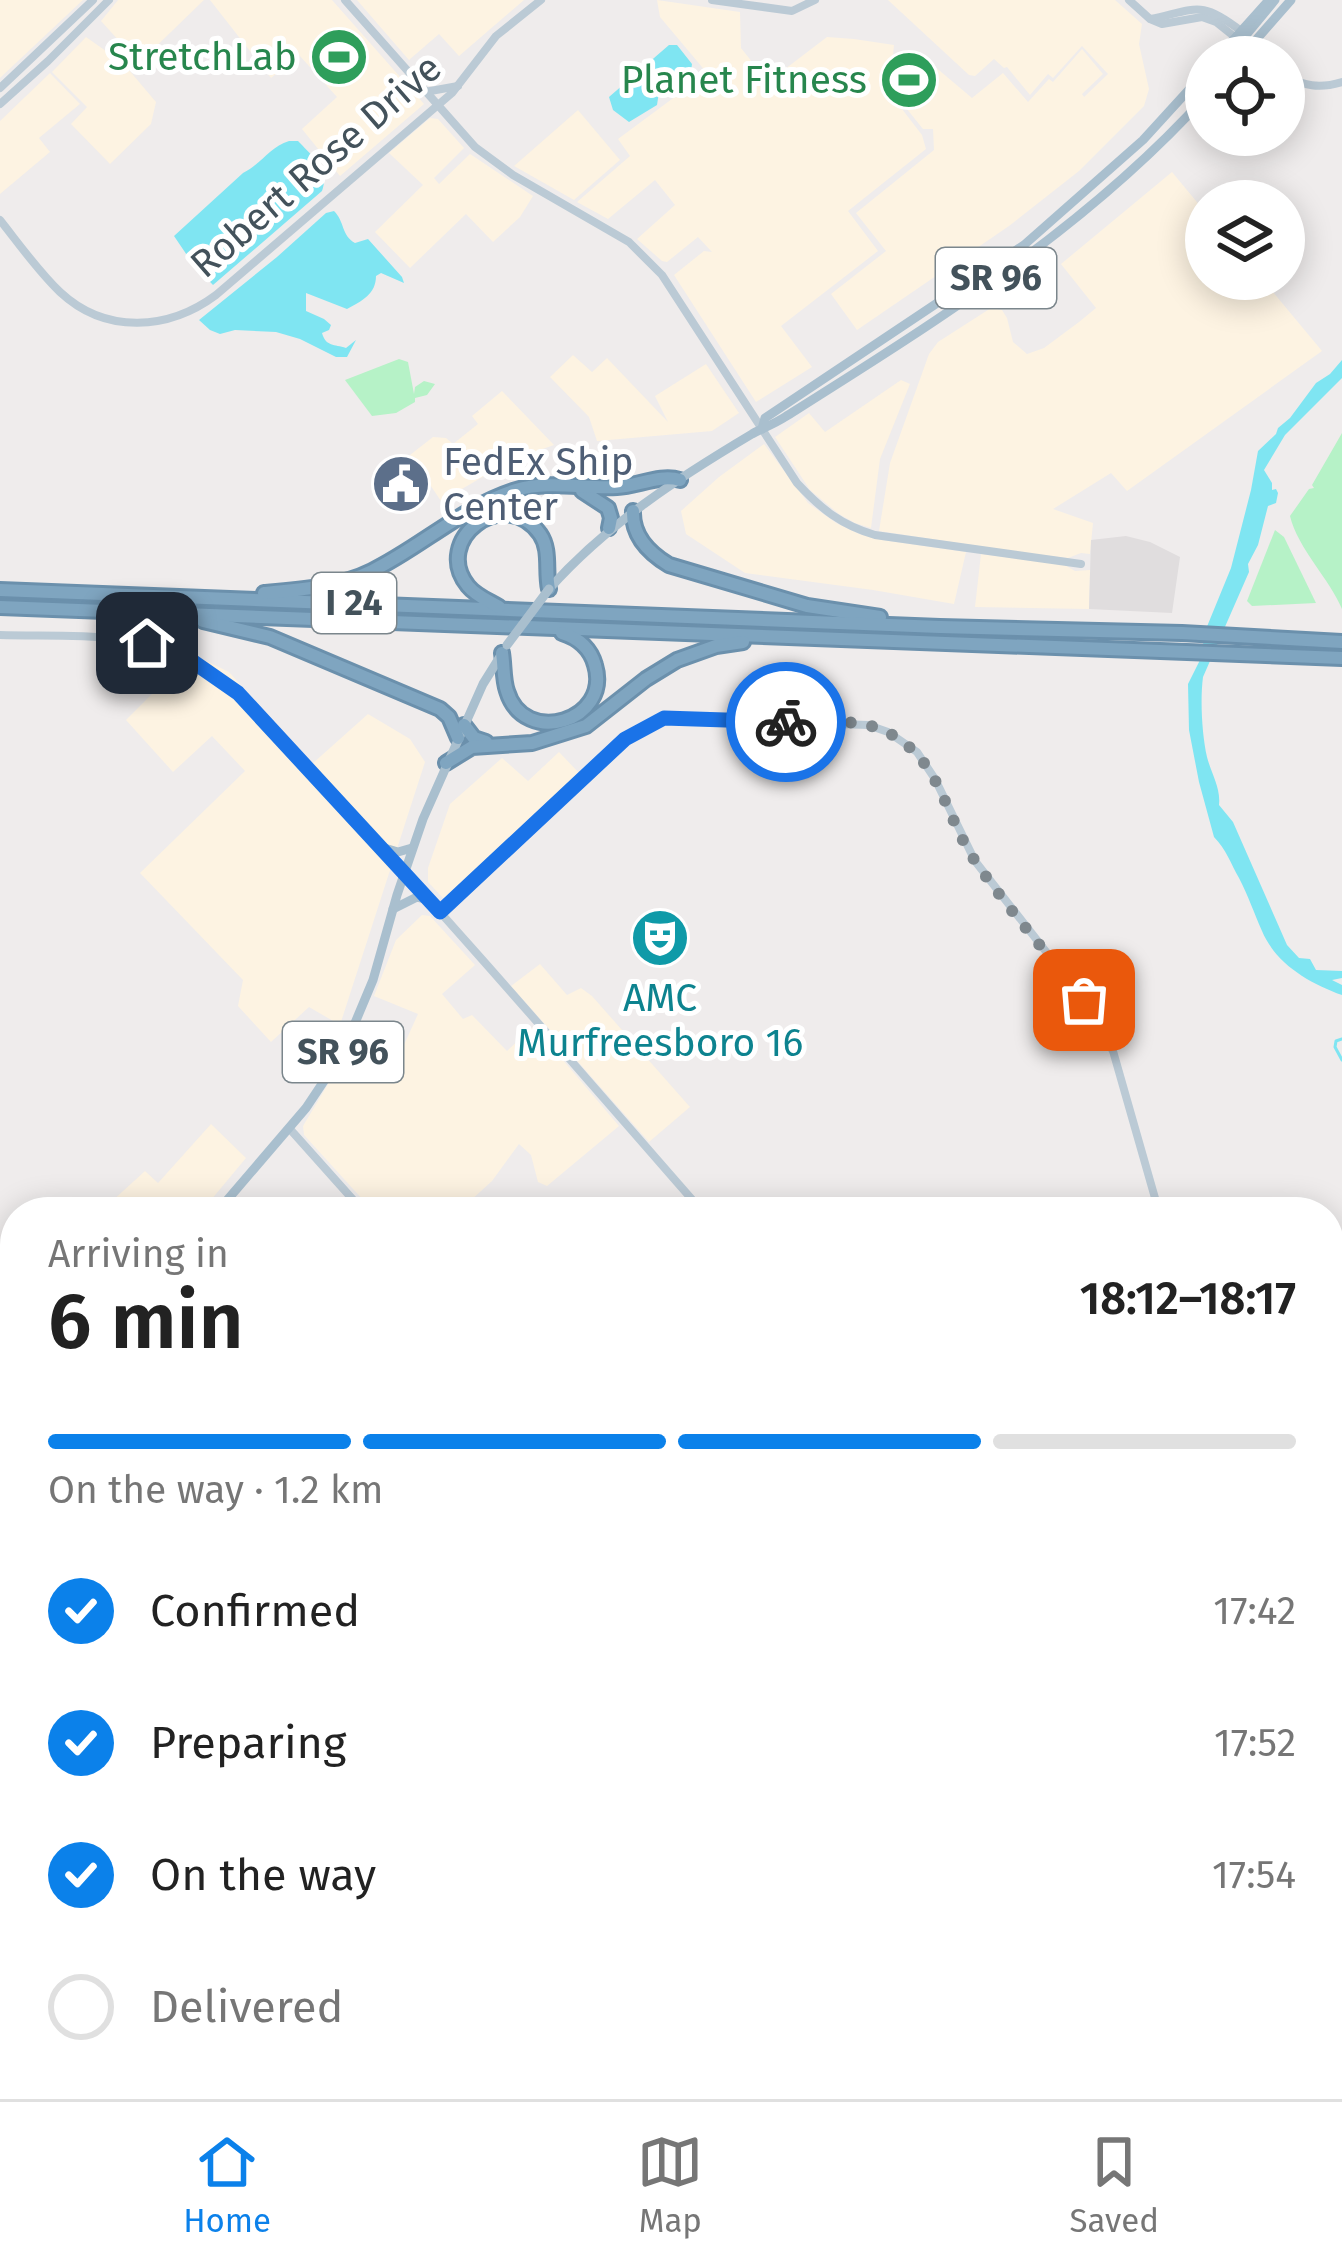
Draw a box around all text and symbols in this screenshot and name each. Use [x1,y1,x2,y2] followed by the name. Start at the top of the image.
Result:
[308,26,370,88] sports icon: StretchLab
[108,34,297,80] place label: StretchLab
[1185,36,1305,300] map controls
[1185,36,1305,156] button: locate
[181,45,451,287] street label: Robert Rose Drive
[878,49,940,111] sports icon: Planet Fitness
[621,57,867,103] place label: Planet Fitness
[1185,180,1305,300] button: layers
[936,248,1056,308] road number: SR 96
[443,439,634,530] place label: FedEx Ship Center
[370,453,432,515] public building icon: FedEx Ship Center
[312,573,396,633] road number: I 24
[96,592,198,694] pin
[114,610,180,676] icon: home
[726,662,846,782] courier
[753,689,819,755] icon: bike
[629,907,691,969] theatre icon: AMC Murfreesboro 16
[1033,949,1135,1051] pin
[1051,967,1117,1033] icon: bag
[517,975,803,1066] place label: AMC Murfreesboro 16
[283,1022,403,1082] road number: SR 96
[48,1231,229,1277] text: Arriving in
[1080,1272,1296,1326] text: 18:12–18:17
[48,1275,244,1369] text: 6 min
[48,1467,383,1513] text: On the way · 1.2 km
[48,1578,114,1644] icon: check
[150,1584,360,1638] text: Confirmed
[1213,1588,1296,1634] text: 17:42
[48,1710,114,1776] icon: check
[150,1716,346,1770] text: Preparing
[1214,1720,1296,1766] text: 17:52
[48,1842,114,1908] icon: check
[150,1848,376,1902] text: On the way
[1212,1852,1296,1898] text: 17:54
[150,1980,343,2034] text: Delivered
[183,2129,271,2241] tab: Home
[637,2129,703,2241] tab: Map
[1070,2129,1159,2241] tab: Saved

